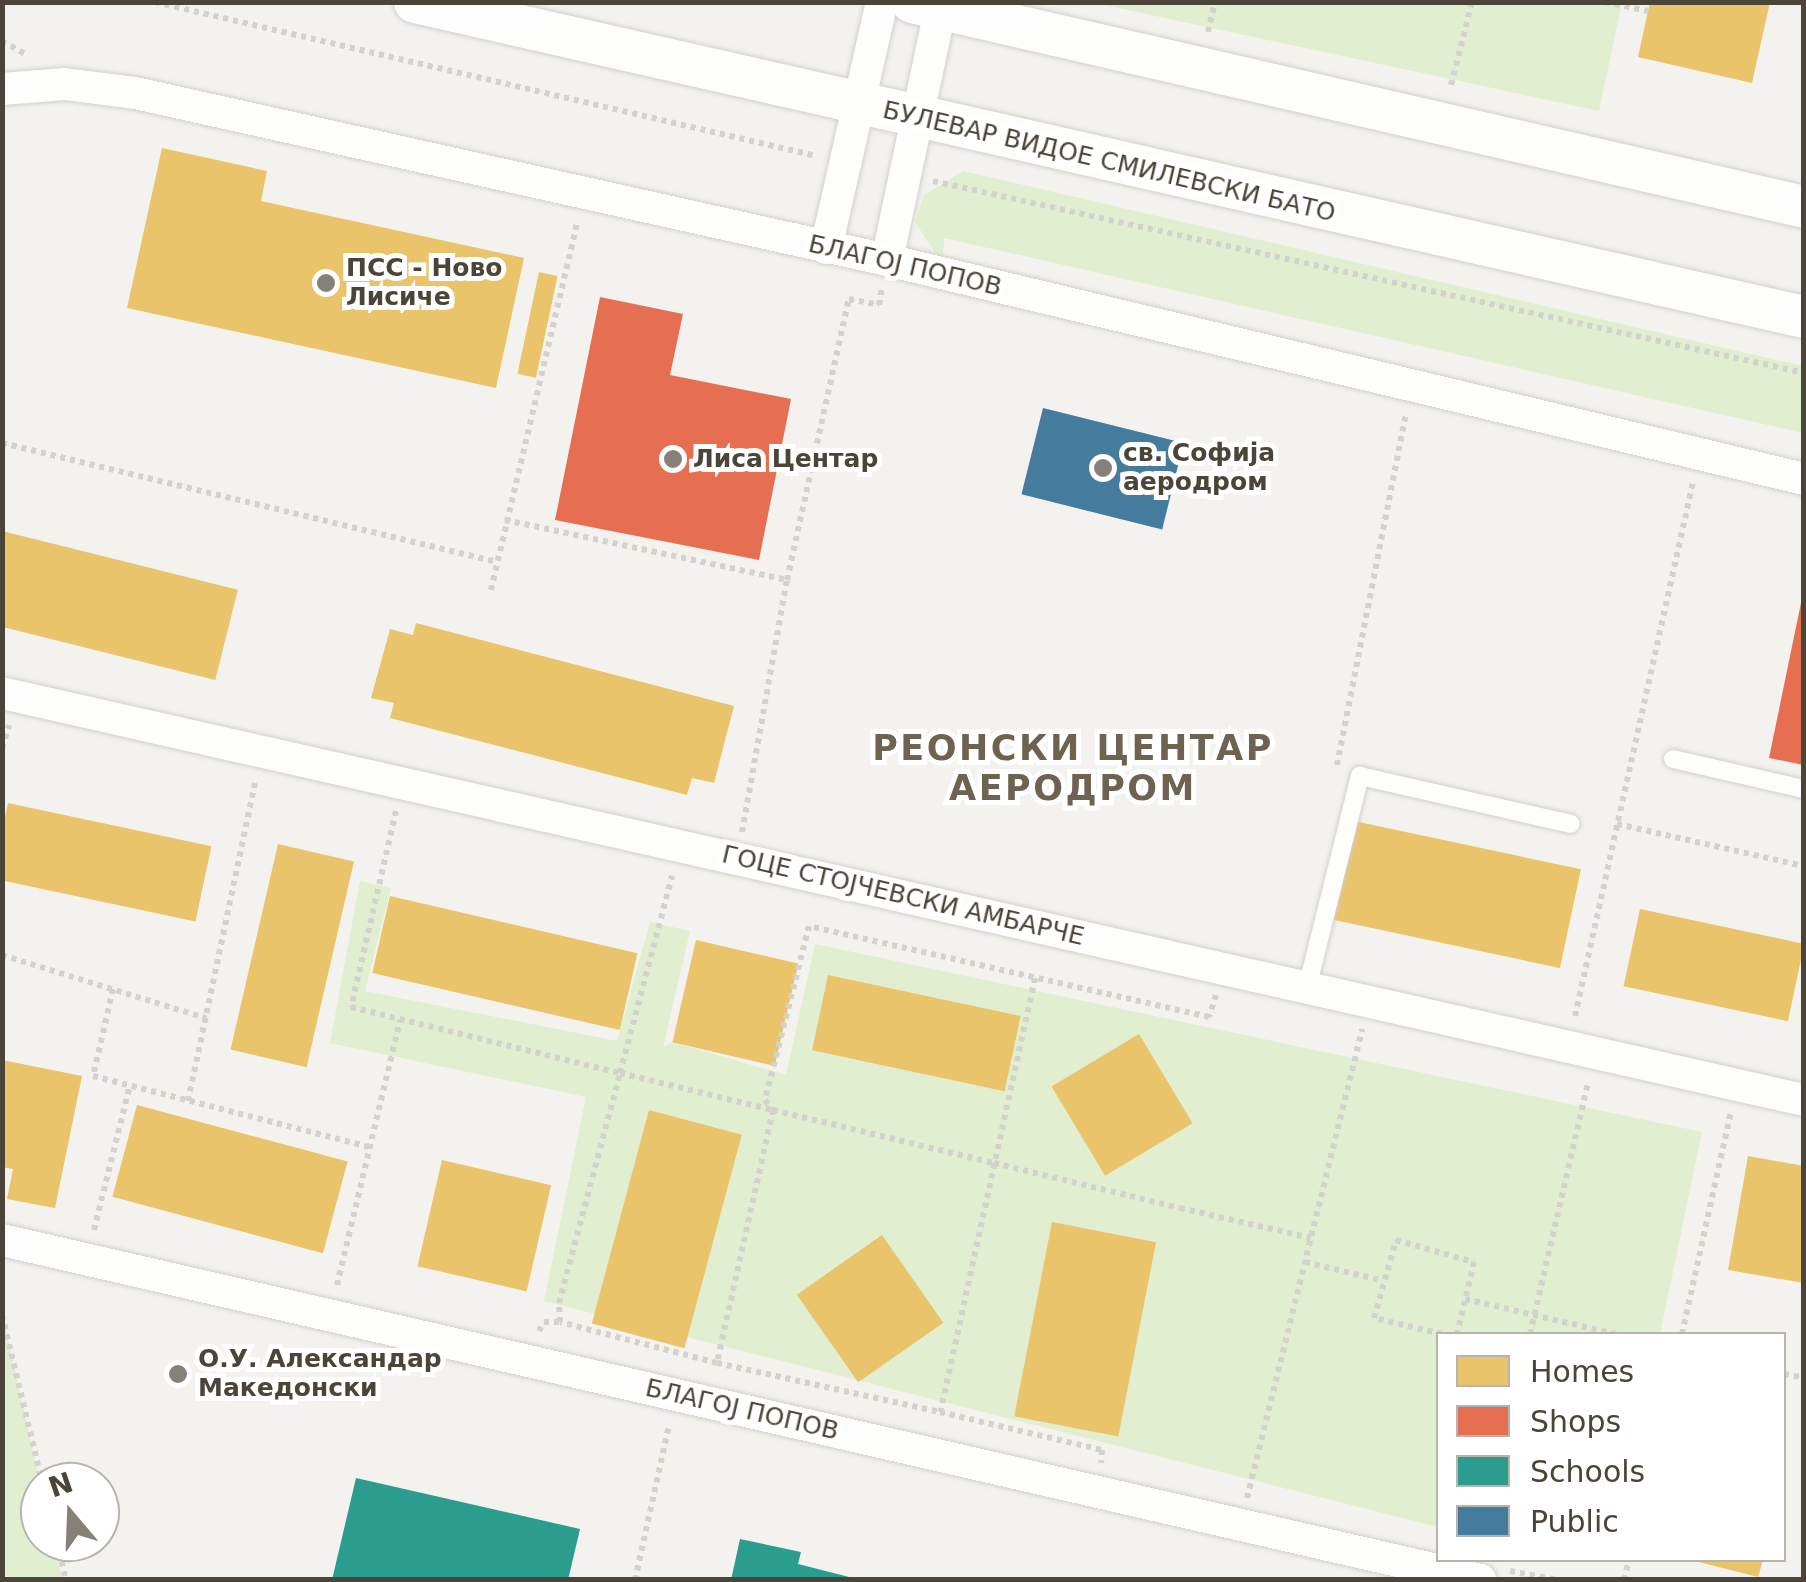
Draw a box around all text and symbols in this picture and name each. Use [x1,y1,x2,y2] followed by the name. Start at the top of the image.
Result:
[880,95,1338,229] street label: БУЛЕВАР ВИДОЕ СМИЛЕВСКИ БАТО
[805,229,1005,303] street label: БЛАГОЈ ПОПОВ
[346,254,502,313] place label: ПСС - Ново Лисиче
[315,272,337,294] marker: ПСС - Ново Лисиче
[1123,439,1275,498] place label: св. Софија аеродром
[693,444,878,474] place label: Лиса Центар
[662,448,684,470] marker: Лиса Центар
[1092,457,1114,479] marker: св. Софија аеродром
[872,727,1274,809] district label: РЕОНСКИ ЦЕНТАР АЕРОДРОМ
[719,840,1087,952] street label: ГОЦЕ СТОЈЧЕВСКИ АМБАРЧЕ
[1436,1332,1786,1562] legend
[198,1345,442,1404] place label: О.У. Александар Македонски
[1530,1354,1634,1389] text: Homes
[167,1363,189,1385] marker: О.У. Александар Македонски
[642,1373,842,1447] street label: БЛАГОЈ ПОПОВ
[1530,1404,1621,1439] text: Shops
[1530,1454,1645,1489] text: Schools
[20,1462,120,1562] north arrow
[44,1466,77,1504] text: N
[1530,1504,1619,1539] text: Public

